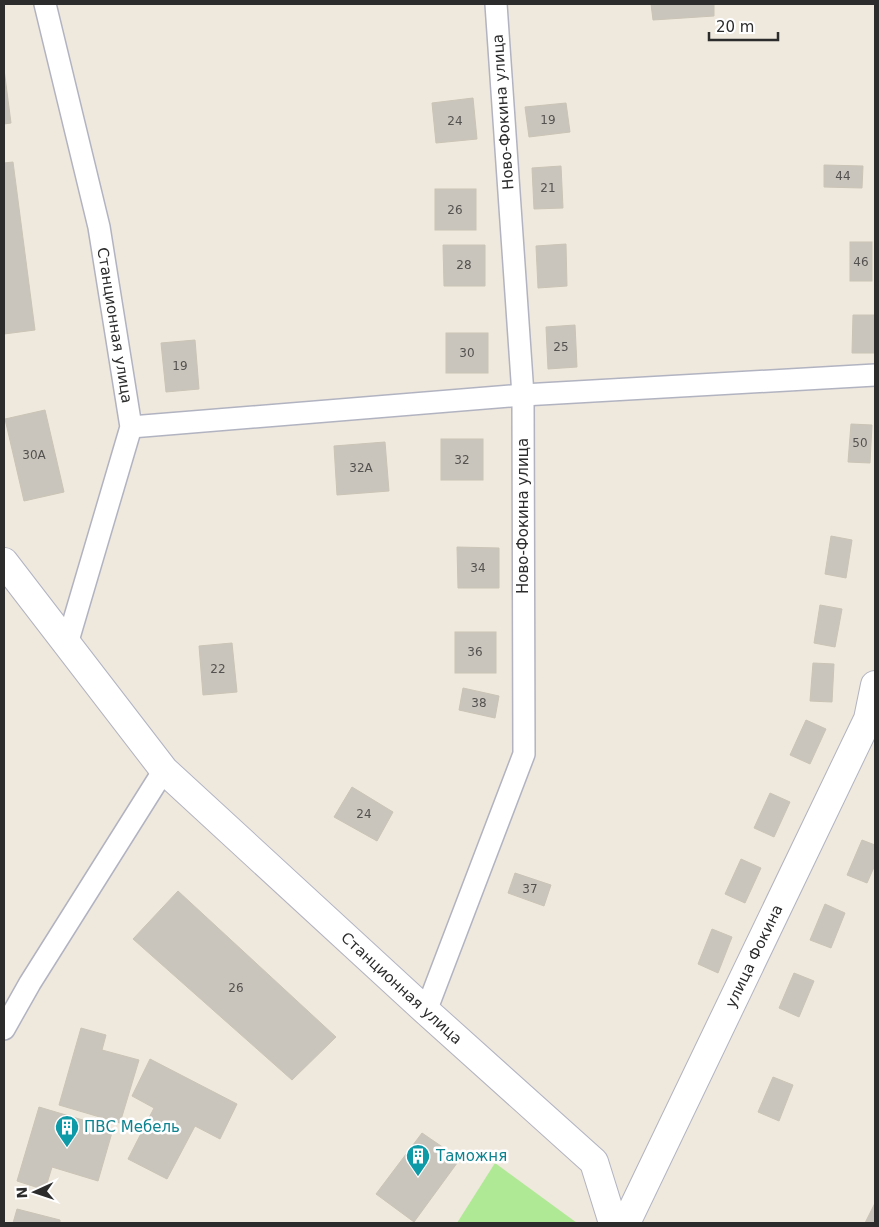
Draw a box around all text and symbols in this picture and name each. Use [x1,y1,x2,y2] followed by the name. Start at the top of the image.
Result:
[709,10,778,42] scale bar
[716,18,754,36] text: 20 m
[489,33,517,191] street label: Ново-Фокина улица
[540,113,556,127] house number: 19
[447,114,463,128] house number: 24
[835,169,851,183] house number: 44
[540,181,556,195] house number: 21
[447,203,463,217] house number: 26
[93,246,136,405] street label: Станционная улица
[853,255,869,269] house number: 46
[456,258,472,272] house number: 28
[553,340,569,354] house number: 25
[459,346,475,360] house number: 30
[172,359,188,373] house number: 19
[852,436,868,450] house number: 50
[514,438,532,594] street label: Ново-Фокина улица
[22,448,47,462] house number: 30А
[454,453,470,467] house number: 32
[349,461,374,475] house number: 32А
[470,561,486,575] house number: 34
[467,645,483,659] house number: 36
[210,662,226,676] house number: 22
[471,696,487,710] house number: 38
[356,807,372,821] house number: 24
[522,882,538,896] house number: 37
[722,902,787,1011] street label: улица Фокина
[337,928,466,1048] street label: Станционная улица
[228,981,244,995] house number: 26
[54,1114,80,1148] building icon: ПВС Мебель
[84,1118,180,1136] place label: ПВС Мебель
[405,1143,431,1177] building icon: Таможня
[435,1147,507,1165] place label: Таможня
[10,1167,60,1217] north arrow
[14,1186,30,1199] text: N

